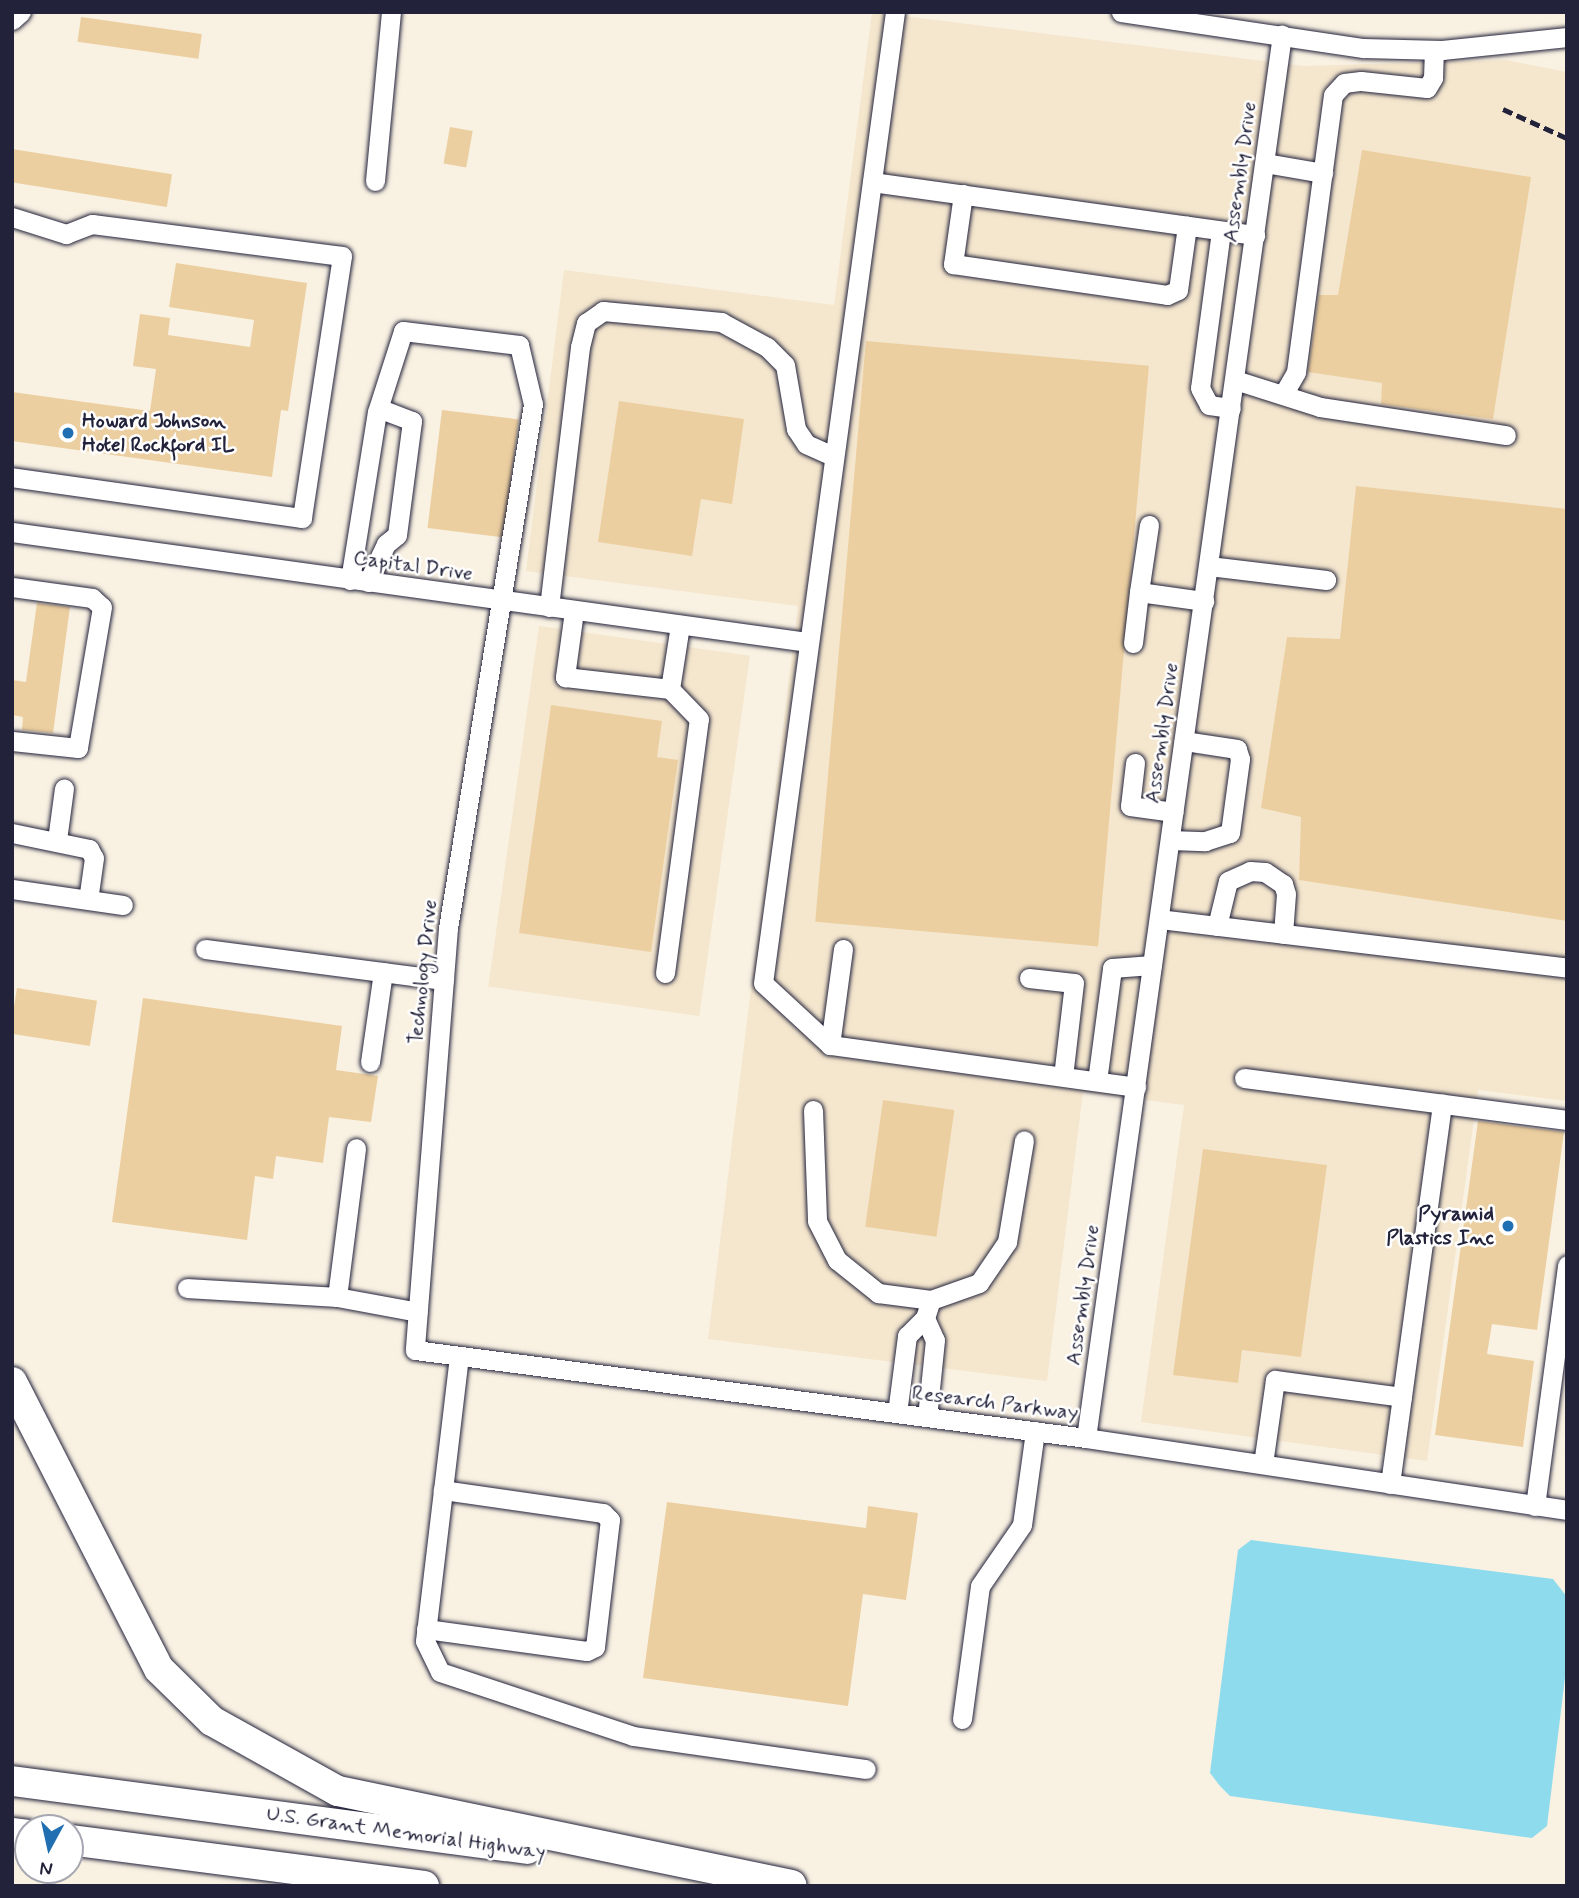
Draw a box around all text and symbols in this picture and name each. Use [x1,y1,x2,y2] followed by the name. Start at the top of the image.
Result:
[1218,100,1262,244] street label: Assembly Drive
[82,408,236,458] place label: Howard Johnson Hotel Rockford IL
[60,425,76,441] marker: Howard Johnson Hotel Rockford IL
[352,545,474,587] street label: Capital Drive
[1140,661,1184,805] street label: Assembly Drive
[403,899,443,1045] street label: Technology Drive
[1391,1201,1494,1251] place label: Pyramid Plastics Inc
[1500,1218,1516,1234] marker: Pyramid Plastics Inc
[1061,1223,1105,1367] street label: Assembly Drive
[910,1380,1080,1426] street label: Research Parkway
[268,1801,544,1865] street label: U.S. Grant Memorial Highway
[14,1814,84,1884] north arrow
[38,1855,54,1882] text: N

